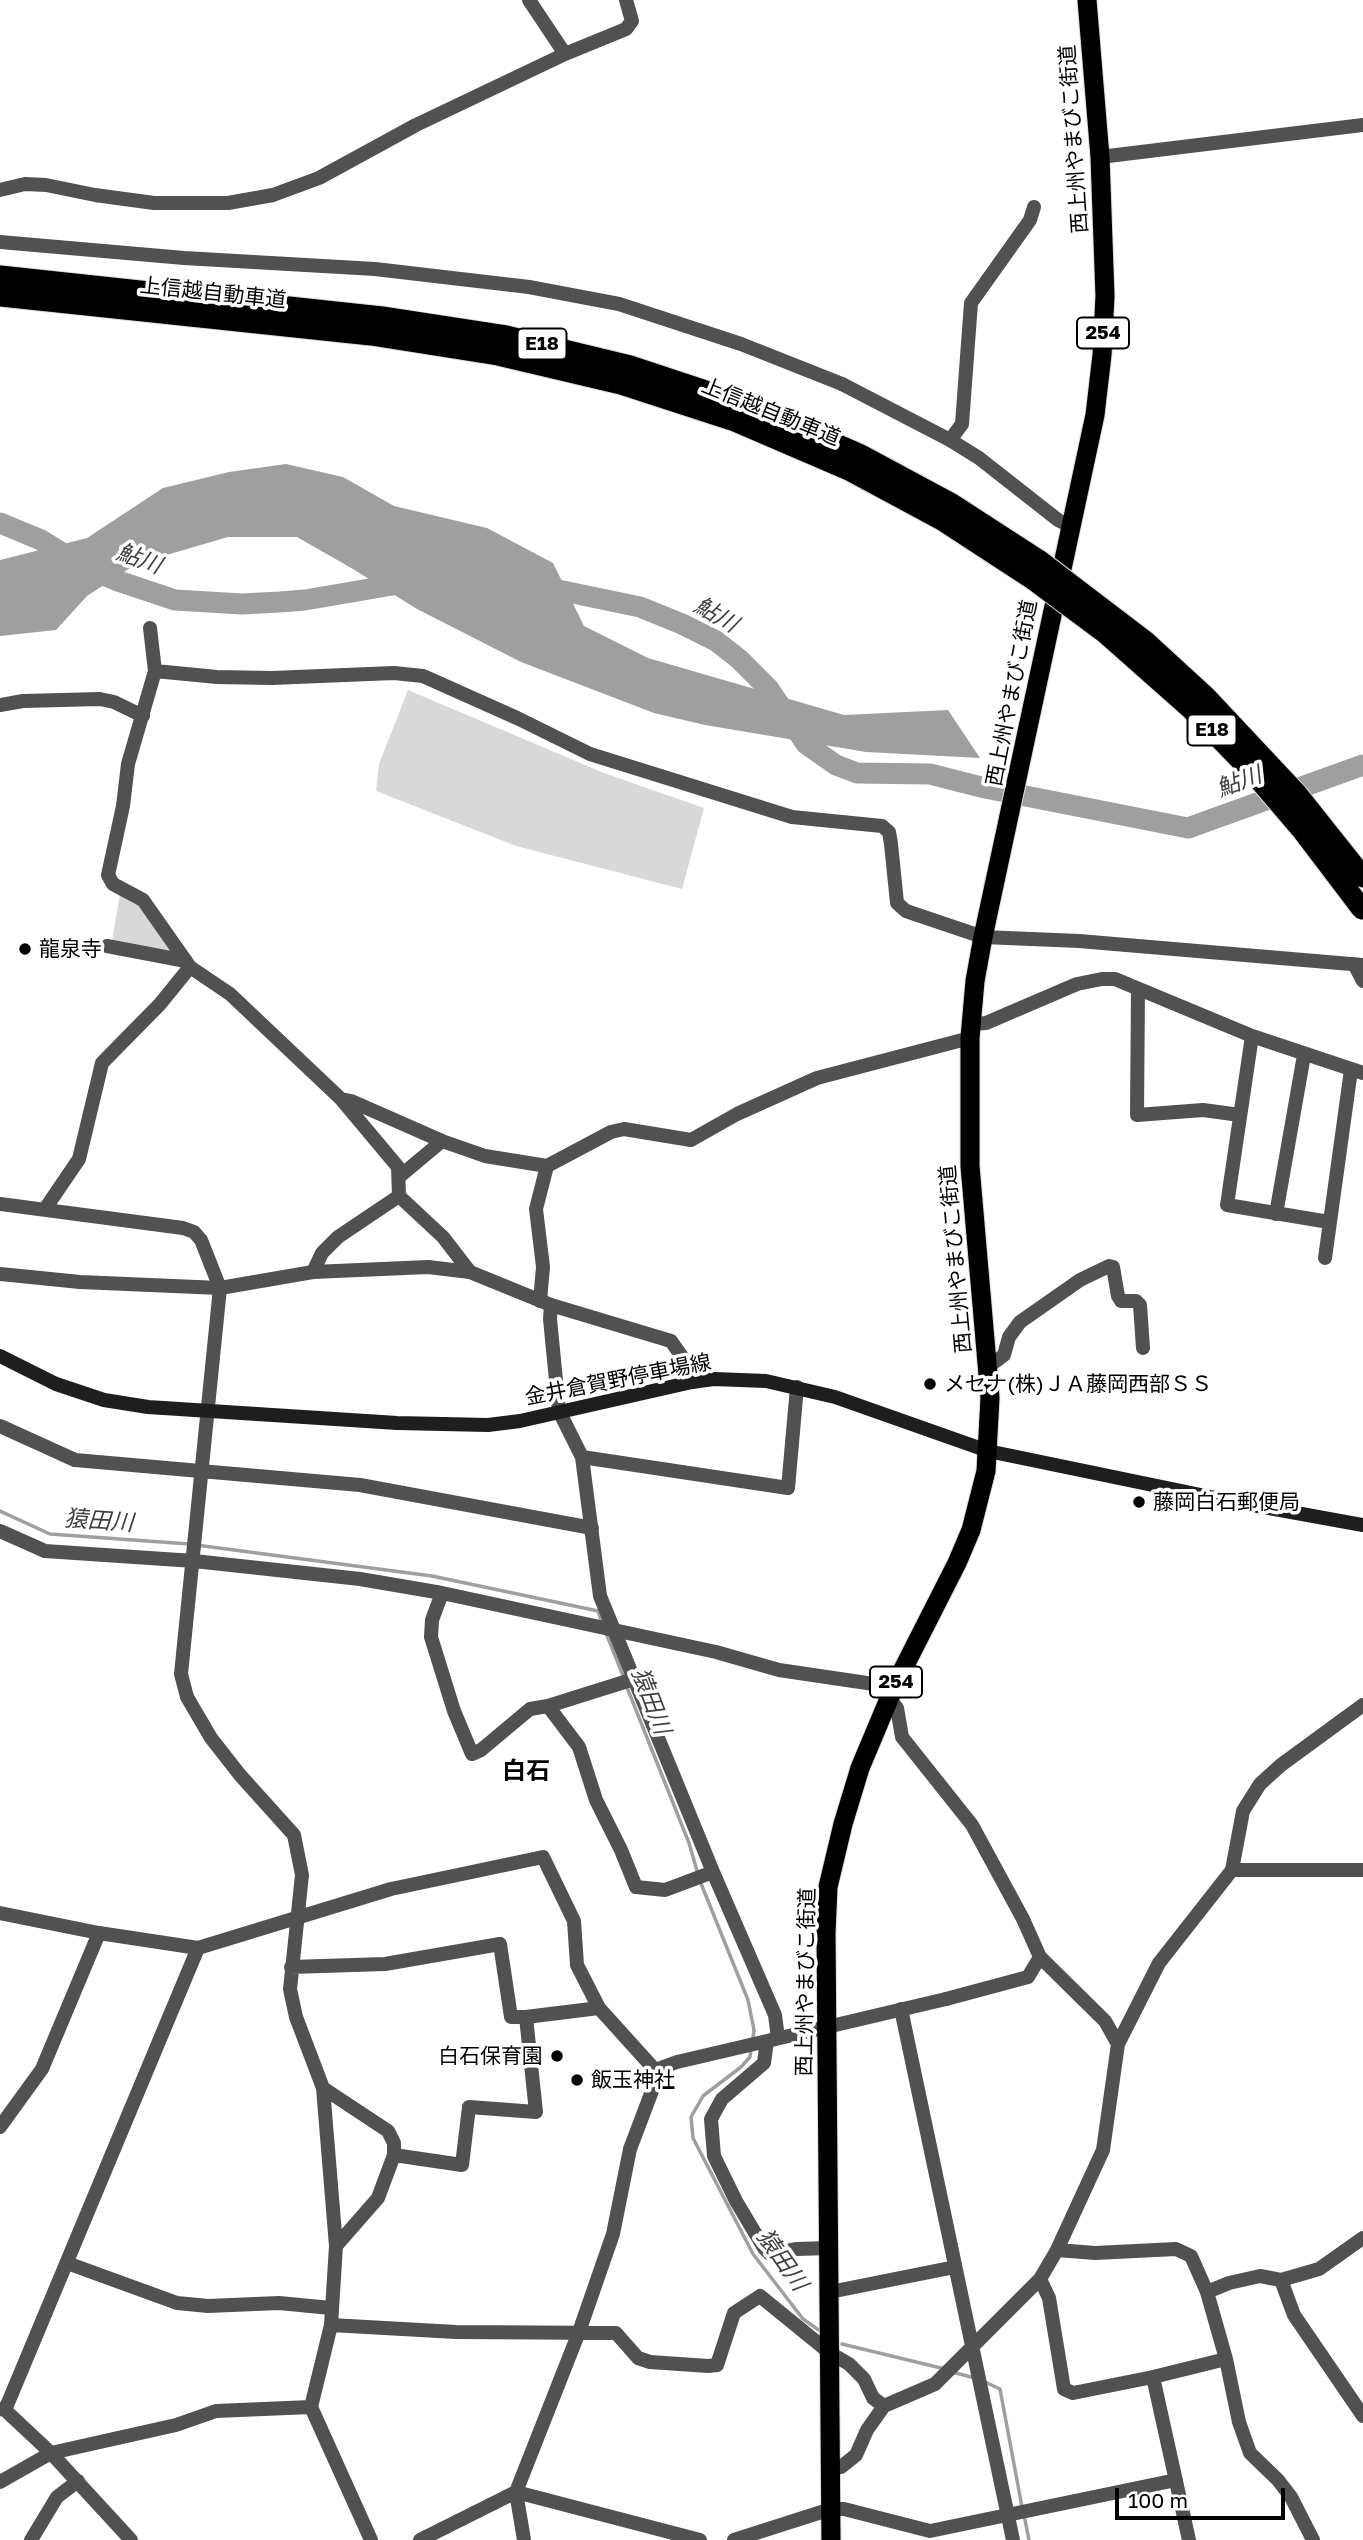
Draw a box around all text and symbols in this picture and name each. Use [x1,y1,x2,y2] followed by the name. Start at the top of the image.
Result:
[1055,44,1093,234] street label: 西上州やまびこ街道
[139,273,287,313] street label: 上信越自動車道
[1077,318,1129,348] road number: 254
[518,328,566,360] road number: E18
[698,373,844,451] street label: 上信越自動車道
[113,538,165,580] water label: 鮎川
[689,592,743,638] water label: 鮎川
[982,598,1042,788] street label: 西上州やまびこ街道
[1188,715,1236,746] road number: E18
[1213,761,1265,803] water label: 鮎川
[39,936,102,962] place label: 龍泉寺
[17,941,33,957] marker: 龍泉寺
[935,1164,977,1354] street label: 西上州やまびこ街道
[523,1350,713,1410] street label: 金井倉賀野停車場線
[944,1371,1212,1397] place label: メセナ(株)ＪＡ藤岡西部ＳＳ
[922,1376,938,1392] marker: メセナ(株)ＪＡ藤岡西部ＳＳ
[1153,1489,1300,1515] place label: 藤岡白石郵便局
[1131,1494,1147,1510] marker: 藤岡白石郵便局
[64,1505,134,1537] water label: 猿田川
[626,1664,676,1738] water label: 猿田川
[870,1666,922,1698] road number: 254
[502,1757,550,1785] district label: 白石
[792,1887,820,2077] street label: 西上州やまびこ街道
[438,2043,543,2069] place label: 白石保育園
[549,2048,565,2064] marker: 白石保育園
[591,2067,675,2093] place label: 飯玉神社
[569,2072,585,2088] marker: 飯玉神社
[751,2224,813,2296] water label: 猿田川
[1118,2474,1288,2518] scale bar
[1128,2487,1188,2513] text: 100 m

